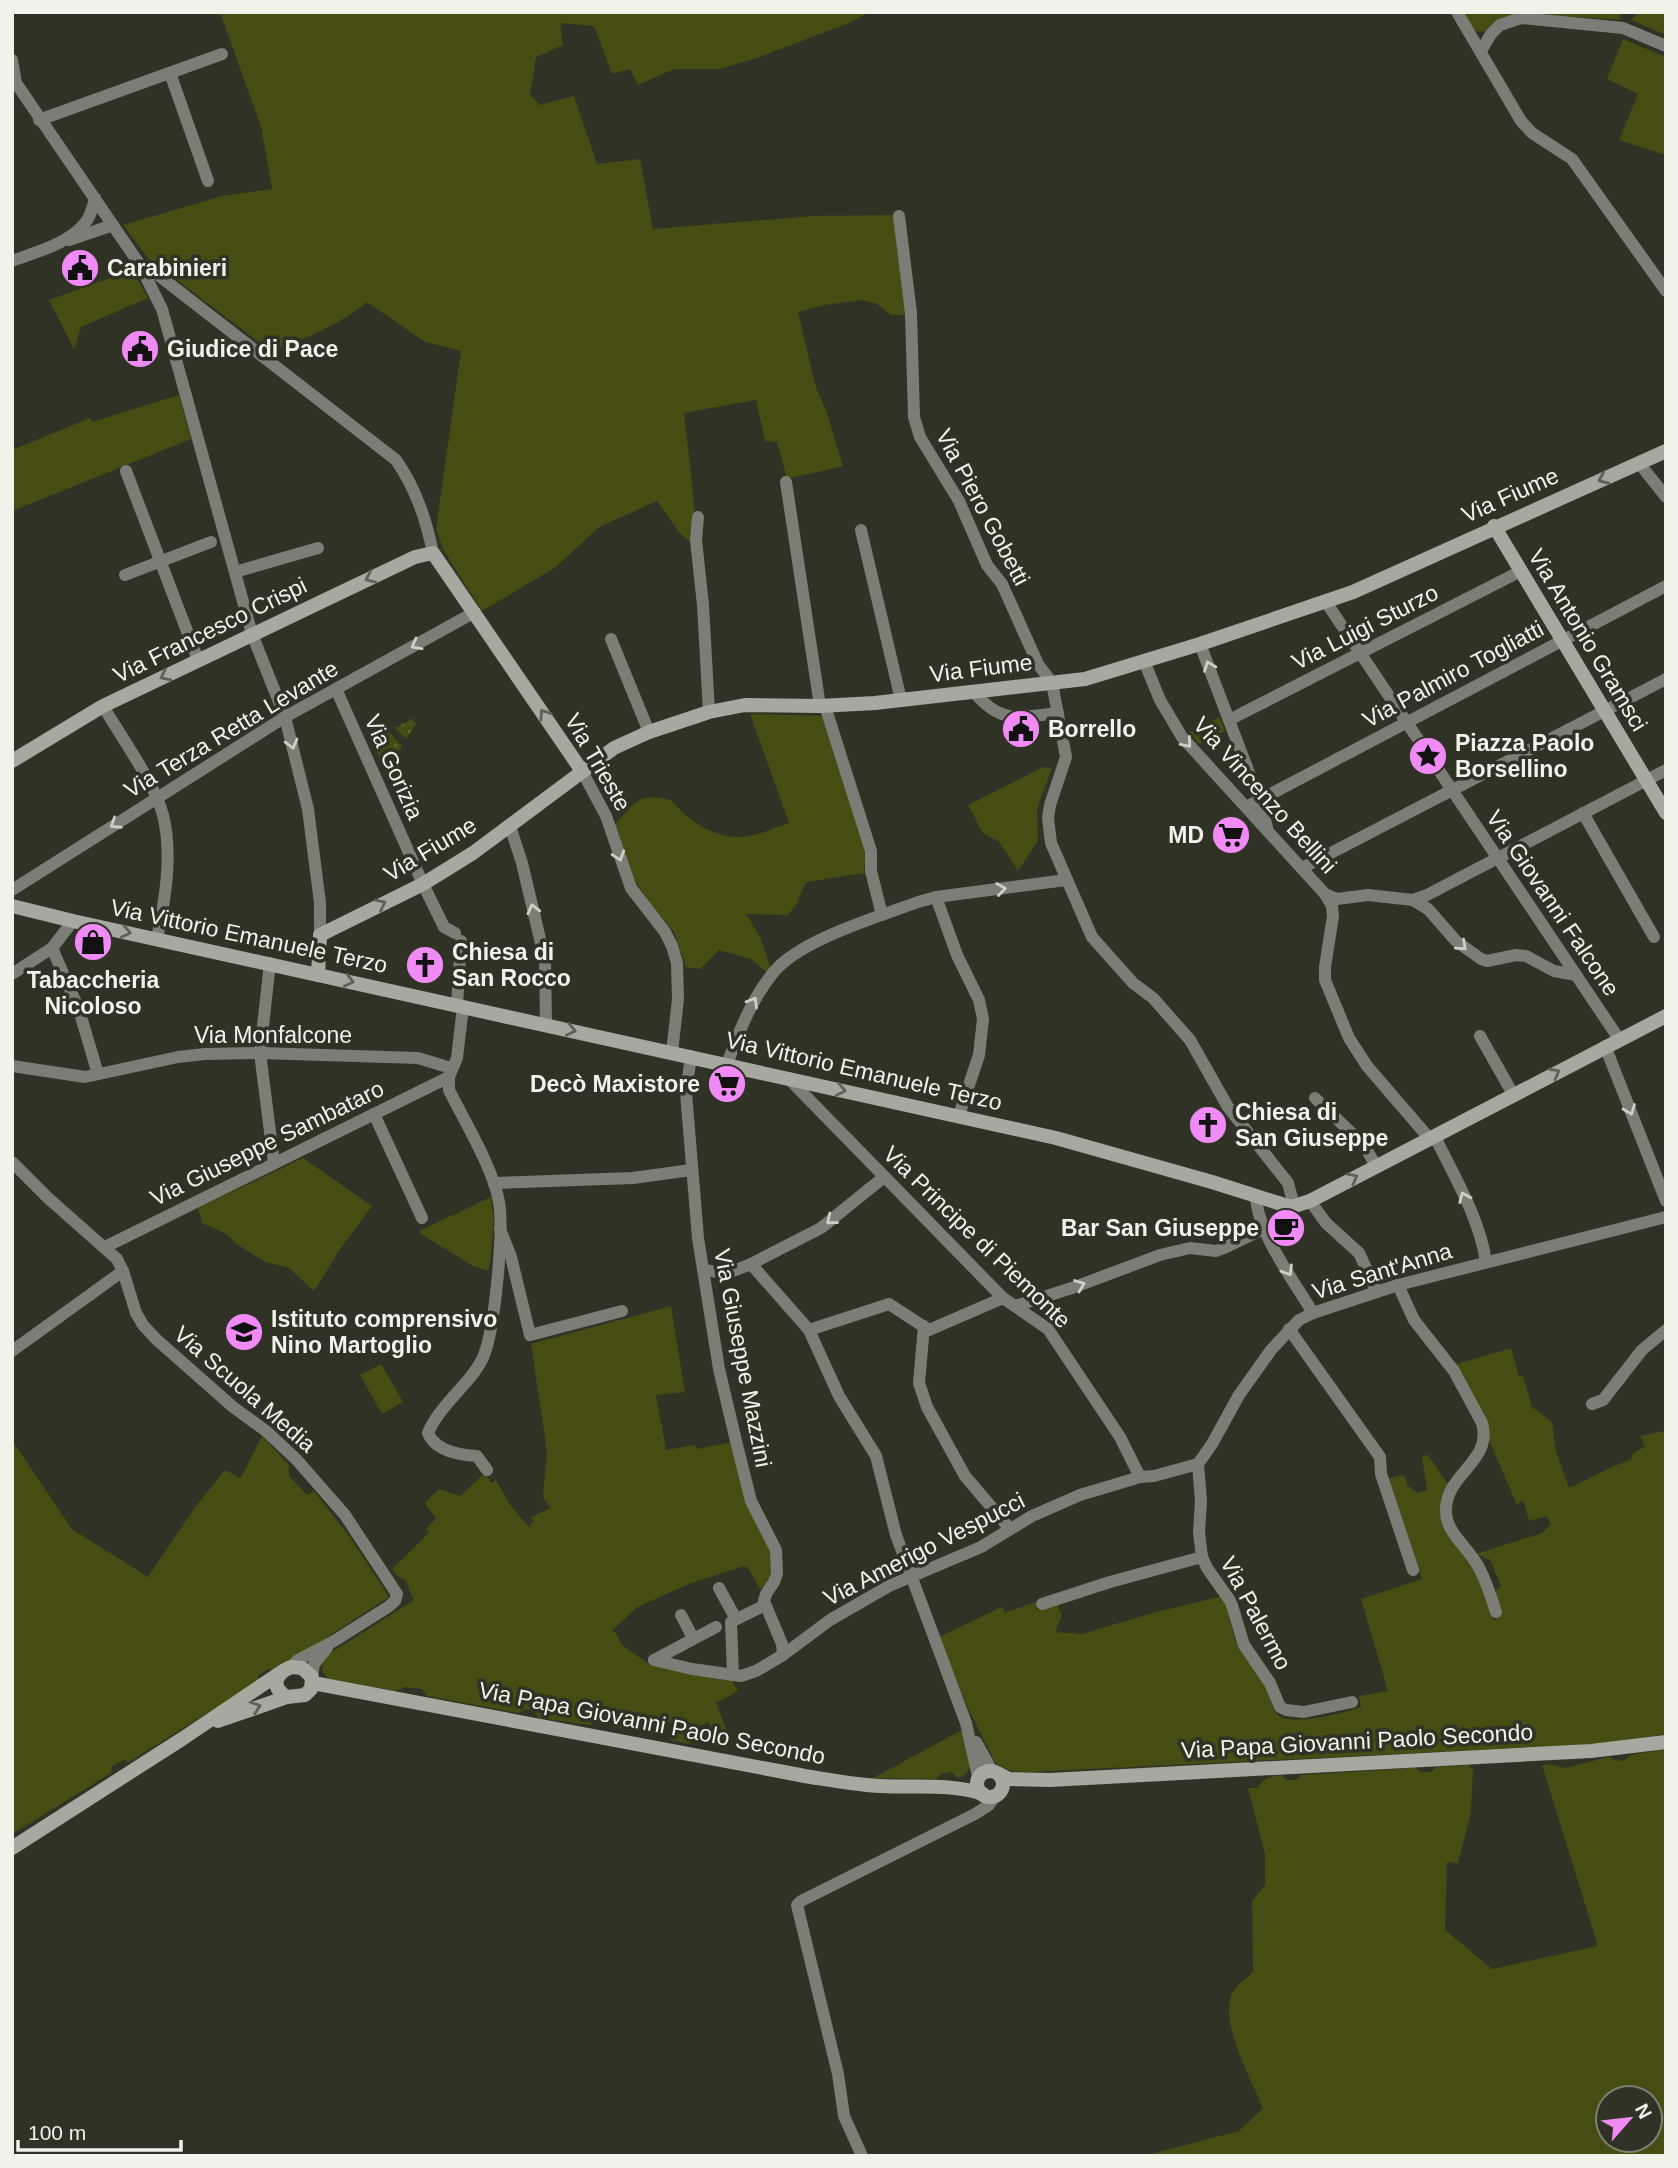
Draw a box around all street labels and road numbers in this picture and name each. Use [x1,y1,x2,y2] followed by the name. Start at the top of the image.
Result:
[931,424,1035,590] street label: Via Piero Gobetti
[1458,462,1562,528] street label: Via Fiume
[1523,544,1653,736] street label: Via Antonio Gramsci
[109,572,311,688] street label: Via Francesco Crispi
[1288,579,1442,675] street label: Via Luigi Sturzo
[1358,615,1548,733] street label: Via Palmiro Togliatti
[928,649,1034,687] street label: Via Fiume
[119,655,343,803] street label: Via Terza Retta Levante
[560,709,636,815] street label: Via Trieste
[359,711,429,824] street label: Via Gorizia
[1188,712,1342,878] street label: Via Vincenzo Bellini
[1481,805,1625,1001] street label: Via Giovanni Falcone
[379,811,481,887] street label: Via Fiume
[108,894,390,978] street label: Via Vittorio Emanuele Terzo
[194,1022,352,1048] street label: Via Monfalcone
[723,1027,1005,1115] street label: Via Vittorio Emanuele Terzo
[146,1075,388,1211] street label: Via Giuseppe Sambataro
[878,1141,1076,1333] street label: Via Principe di Piemonte
[1309,1237,1455,1305] street label: Via Sant'Anna
[709,1247,777,1469] street label: Via Giuseppe Mazzini
[169,1321,321,1458] street label: Via Scuola Media
[819,1487,1029,1611] street label: Via Amerigo Vespucci
[1215,1552,1297,1674] street label: Via Palermo
[477,1677,827,1769] street label: Via Papa Giovanni Paolo Secondo
[1180,1719,1534,1763] street label: Via Papa Giovanni Paolo Secondo

